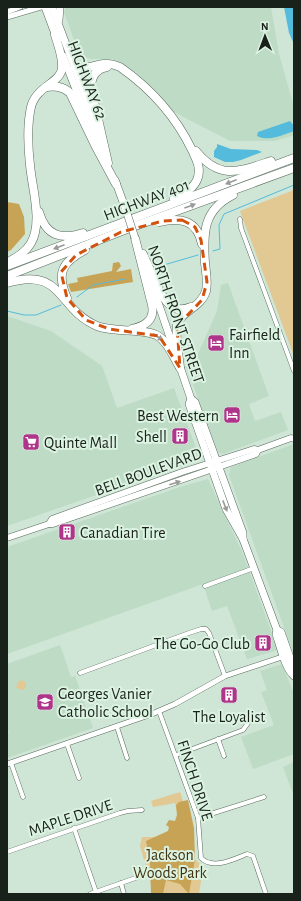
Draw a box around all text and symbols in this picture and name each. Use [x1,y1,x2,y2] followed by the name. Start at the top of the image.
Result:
[245,16,285,56] north arrow
[261,21,269,32] text: N
[65,38,110,122] street label: HIGHWAY 62
[101,176,191,224] street label: HIGHWAY 401
[225,179,237,185] one-way arrow
[185,203,197,209] one-way arrow
[145,243,207,386] street label: NORTH FRONT STREET
[53,244,65,250] one-way arrow
[229,327,280,361] place label: Fairfield Inn
[206,333,226,353] hotel icon: Fairfield Inn
[152,334,164,341] one-way arrow
[222,405,242,425] hotel icon: Best Western
[137,408,219,424] place label: Best Western
[170,426,190,446] building icon: Shell
[136,429,167,445] place label: Shell
[21,432,41,452] supermarket icon: Quinte Mall
[44,435,117,452] place label: Quinte Mall
[93,445,204,499] street label: BELL BOULEVARD
[169,480,181,486] one-way arrow
[222,500,228,512] one-way arrow
[57,522,77,542] building icon: Canadian Tire
[80,525,166,541] place label: Canadian Tire
[253,633,273,653] building icon: The Go-Go Club
[154,636,250,652] place label: The Go-Go Club
[219,685,239,705] building icon: The Loyalist
[58,686,153,720] place label: Georges Vanier Catholic School
[35,692,55,712] school or university icon: Georges Vanier Catholic School
[193,709,265,726] place label: The Loyalist
[174,738,216,823] street label: FINCH DRIVE
[26,797,115,839] street label: MAPLE DRIVE
[133,847,208,881] park label: Jackson Woods Park

